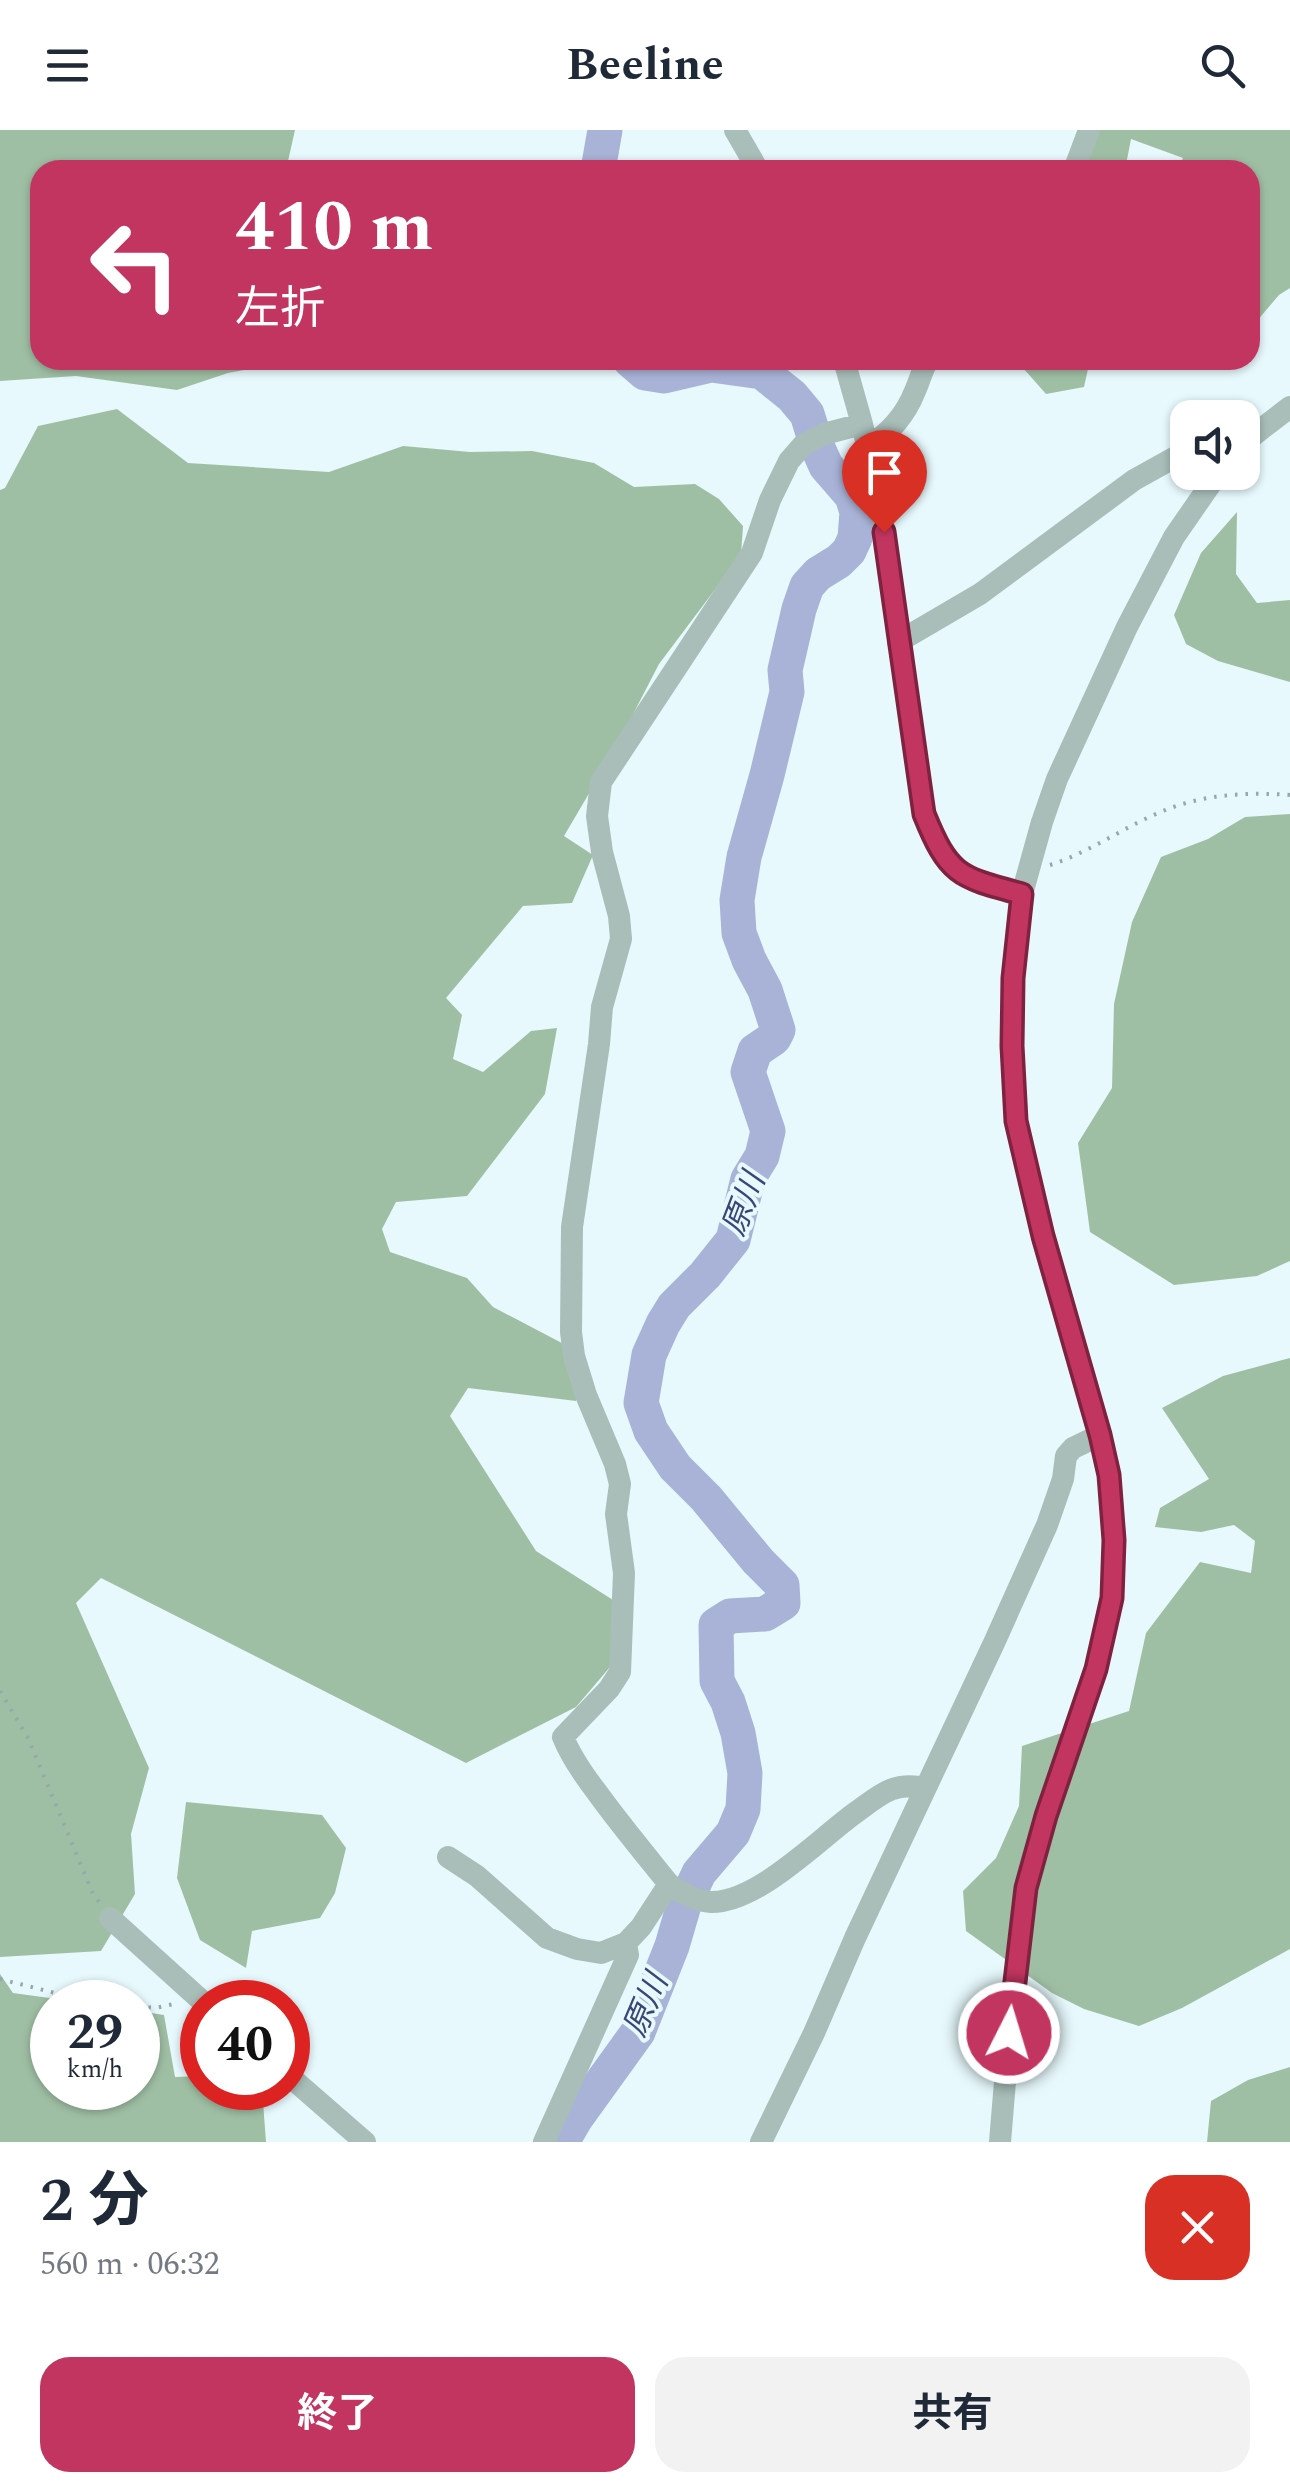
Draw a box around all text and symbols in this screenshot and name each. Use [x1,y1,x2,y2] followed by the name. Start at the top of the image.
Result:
[566,31,724,100] text: Beeline
[40,38,95,93] icon: menu
[1195,38,1250,93] icon: search
[235,175,433,281] text: 410 m
[70,200,200,330] icon: left
[235,275,325,344] text: 左折
[1170,400,1260,490] map controls
[1170,400,1260,490] button: sound
[842,430,927,533] pin
[857,445,912,500] icon: arrive
[710,1163,780,1243] water label: 原川
[611,1964,683,2045] water label: 原川
[180,1980,310,2110] speed limit sign: 40
[957,1981,1061,2085] position arrow
[67,1995,123,2071] text: 29
[67,2051,123,2089] text: km/h
[40,2156,149,2248] text: 2 分
[1145,2175,1250,2280] button: close
[40,2240,220,2289] text: 560 m · 06:32
[40,2357,635,2472] button: 終了
[655,2357,1250,2472] button: 共有

